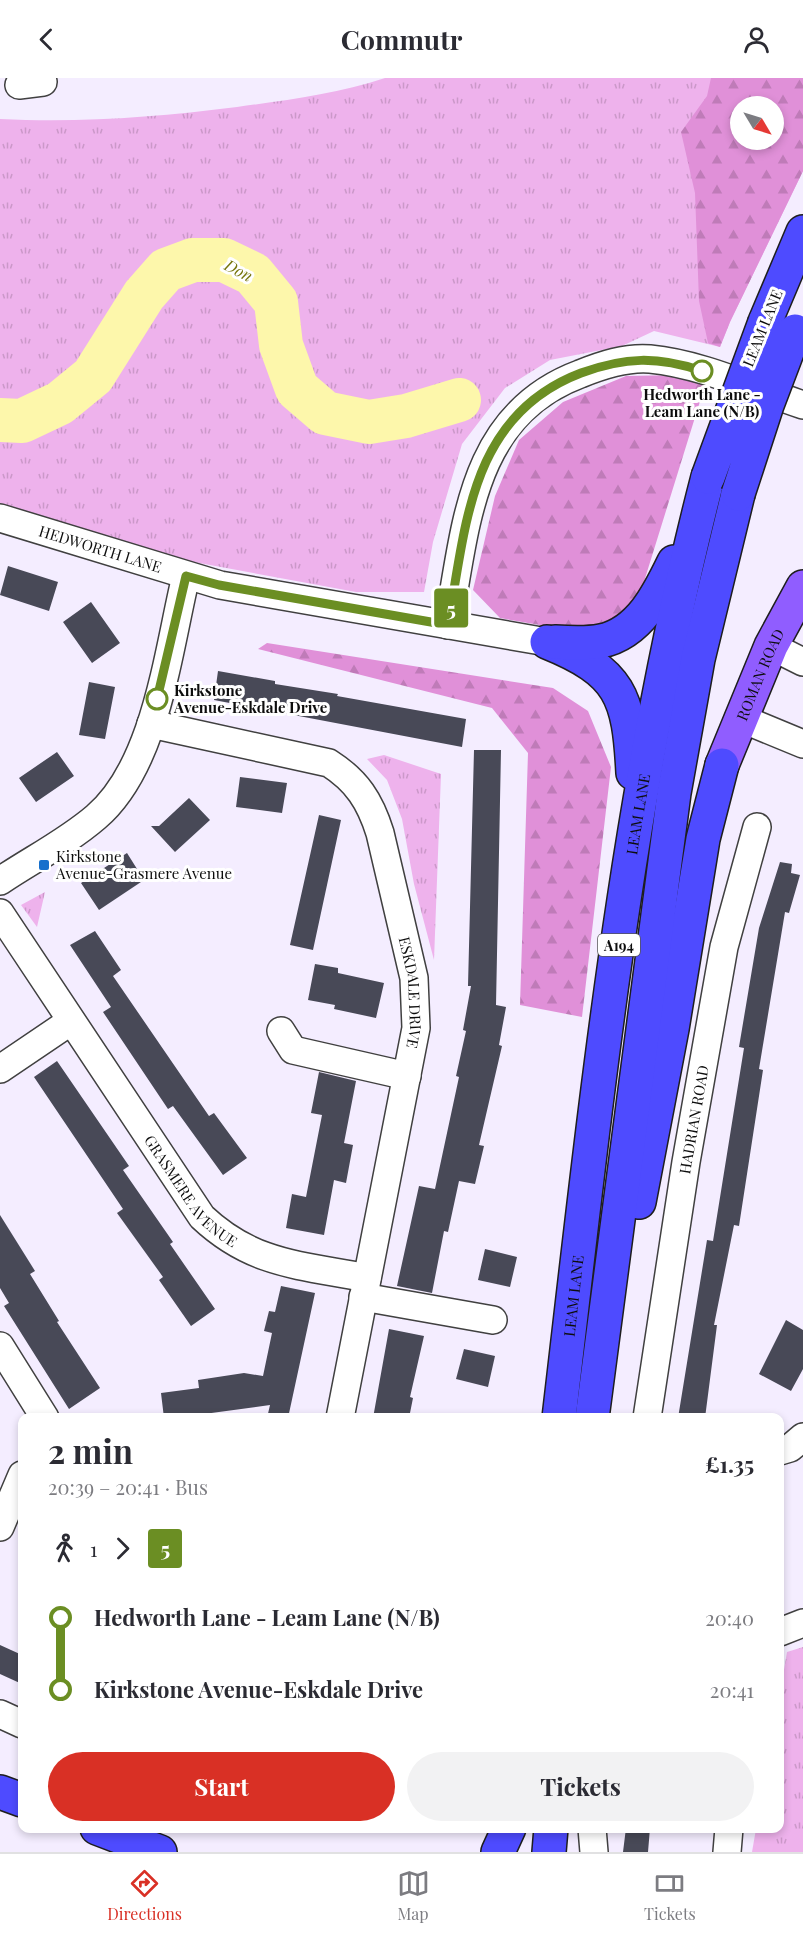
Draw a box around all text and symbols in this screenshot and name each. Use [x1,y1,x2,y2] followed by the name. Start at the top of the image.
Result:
[341,21,462,57] text: Commutr
[30,23,63,56] icon: back
[740,23,773,56] icon: person
[730,96,784,150] north arrow
[730,96,784,150] map controls
[221,254,257,286] water label: Don
[737,286,787,370] street label: LEAM LANE
[691,360,713,382] marker: Hedworth Lane - Leam Lane (N/B)
[643,384,761,421] place label: Hedworth Lane - Leam Lane (N/B)
[37,520,164,577] street label: HEDWORTH LANE
[432,588,470,628] line badge: 5
[446,594,456,622] text: 5
[731,625,789,723] street label: ROMAN ROAD
[173,680,328,717] place label: Kirkstone Avenue-Eskdale Drive
[146,688,168,710] marker: Kirkstone Avenue-Eskdale Drive
[621,772,654,856] street label: LEAM LANE
[55,846,232,883] place label: Kirkstone Avenue-Grasmere Avenue
[37,858,51,872] marker: Kirkstone Avenue-Grasmere Avenue
[598,934,640,956] road number: A194
[395,935,426,1050] street label: ESKDALE DRIVE
[674,1063,713,1175] street label: HADRIAN ROAD
[140,1131,241,1251] street label: GRASMERE AVENUE
[559,1254,588,1338] street label: LEAM LANE
[48,1428,133,1472] text: 2 min
[705,1449,754,1479] text: £1.35
[48,1473,208,1500] text: 20:39 – 20:41 · Bus
[48,1532,81,1565] icon: walk
[106,1532,139,1565] icon: forward
[160,1534,170,1562] text: 5
[90,1535,97,1562] text: 1
[94,1602,440,1632] text: Hedworth Lane - Leam Lane (N/B)
[705,1604,754,1631] text: 20:40
[94,1674,423,1704] text: Kirkstone Avenue-Eskdale Drive
[710,1676,754,1703] text: 20:41
[48,1752,395,1821] button: Start
[407,1752,754,1821] button: Tickets
[107,1867,182,1924] tab: Directions
[397,1867,430,1924] tab: Map
[644,1867,696,1924] tab: Tickets

